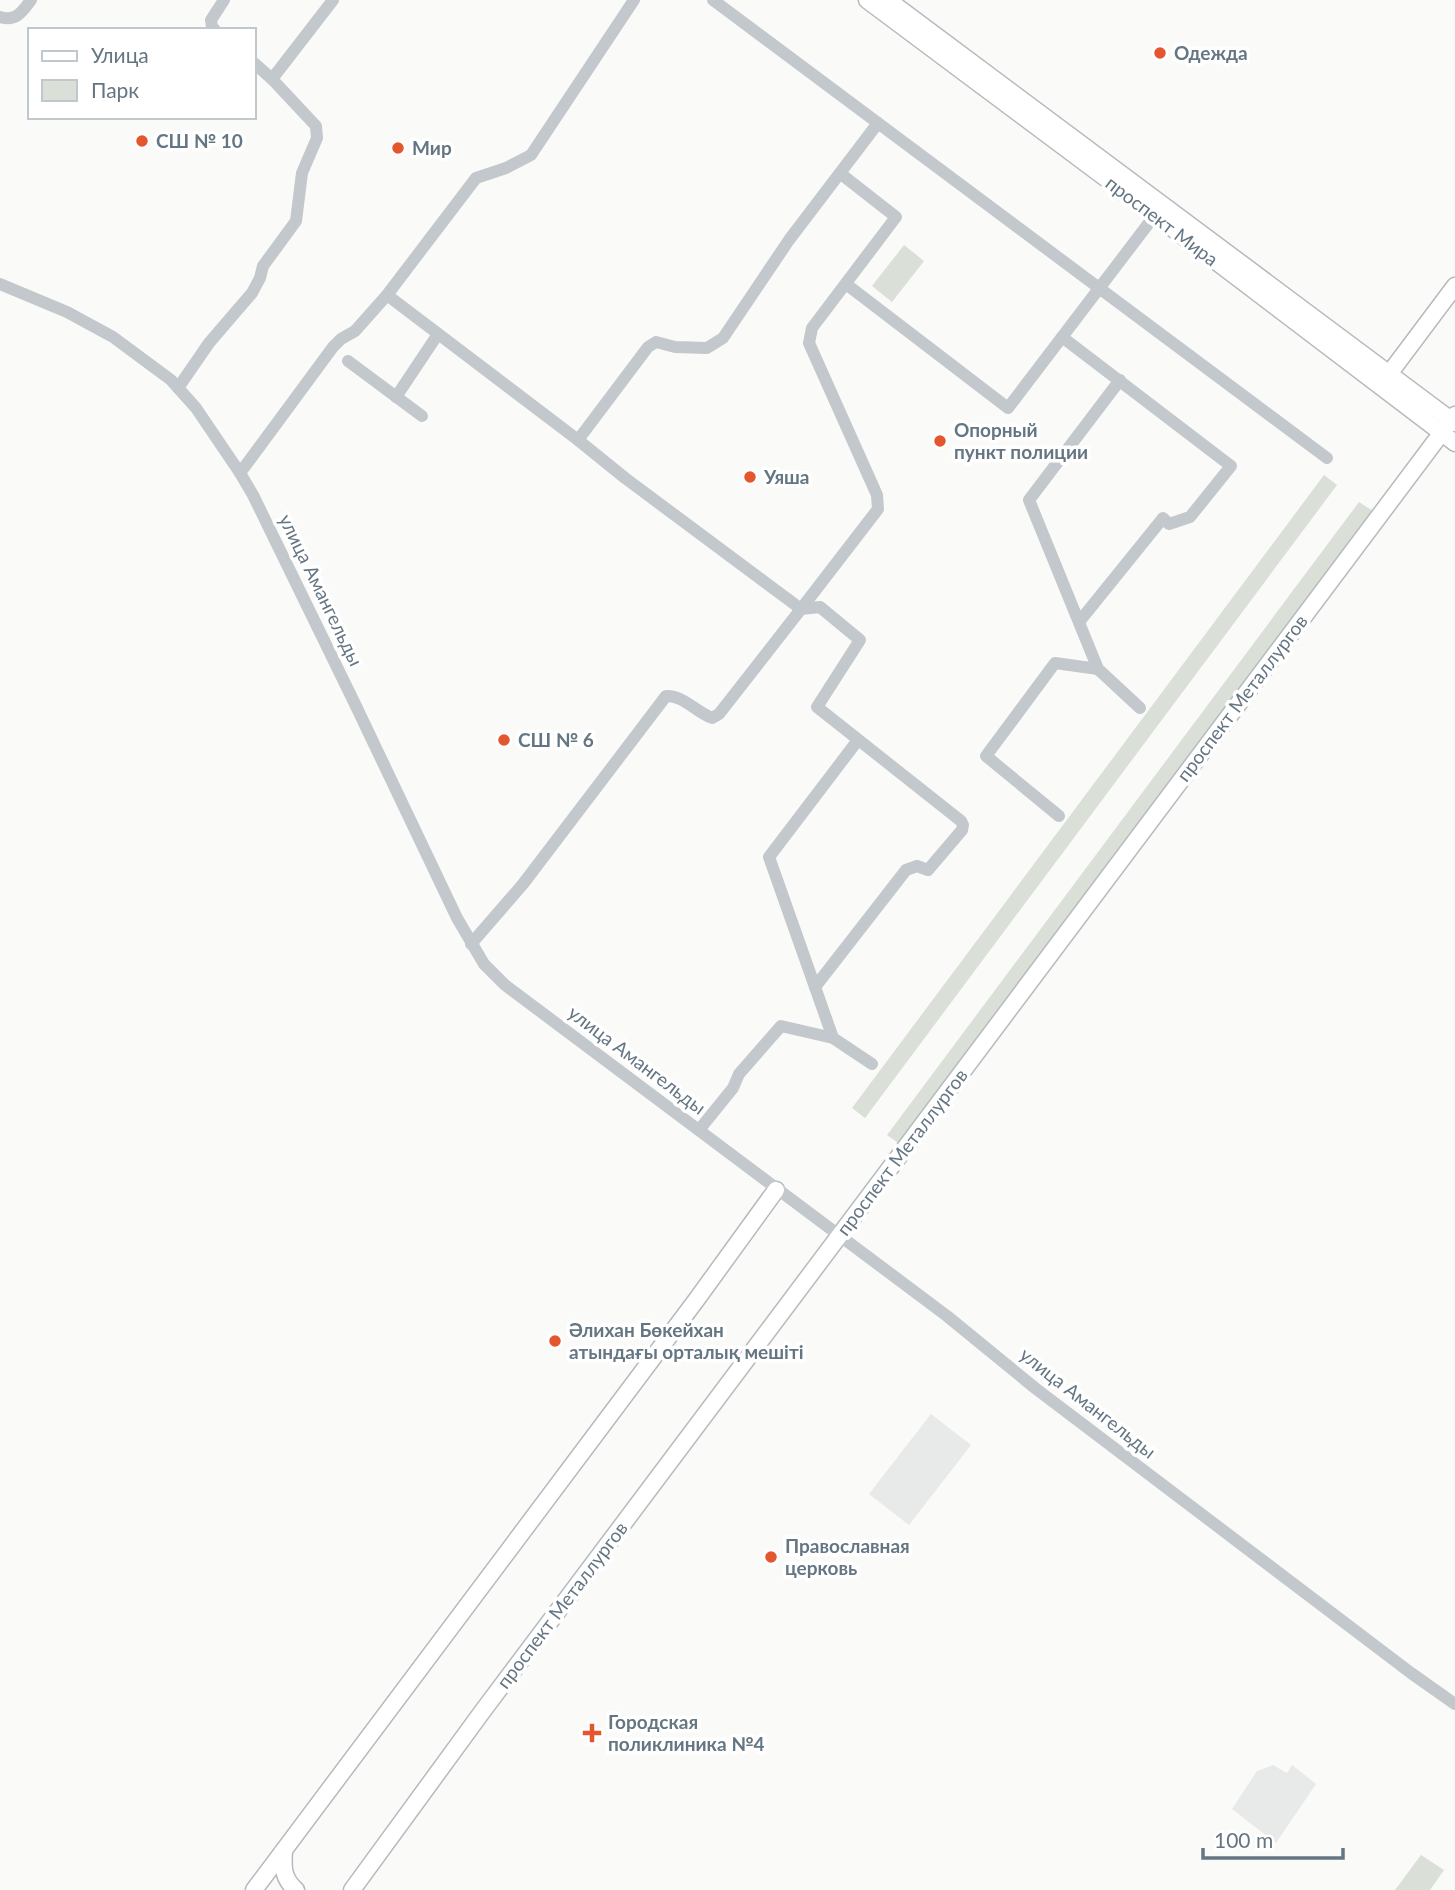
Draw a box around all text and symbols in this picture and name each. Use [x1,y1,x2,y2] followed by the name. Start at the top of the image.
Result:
[28,28,256,119] legend
[1174,41,1248,64] place label: Одежда
[91,42,149,67] text: Улица
[1152,45,1168,61] marker: Одежда
[91,77,139,102] text: Парк
[156,129,243,152] place label: СШ № 10
[134,133,150,149] marker: СШ № 10
[412,136,452,159] place label: Мир
[390,140,406,156] marker: Мир
[1102,171,1223,270] street label: проспект Мира
[954,418,1088,463] place label: Опорный пункт полиции
[932,433,948,449] marker: Опорный пункт полиции
[763,465,810,488] place label: Уяша
[742,469,758,485] marker: Уяша
[275,510,368,670] street label: улица Амангельды
[1171,610,1312,786] street label: проспект Металлургов
[518,728,594,751] place label: СШ № 6
[496,732,512,748] marker: СШ № 6
[564,1000,711,1119] street label: улица Амангельды
[831,1064,972,1240] street label: проспект Металлургов
[569,1318,803,1363] place label: Әлихан Бөкейхан атындағы орталық мешіті
[547,1333,563,1349] marker: Әлихан Бөкейхан атындағы орталық мешіті
[1016,1342,1161,1463] street label: улица Амангельды
[491,1517,632,1693] street label: проспект Металлургов
[785,1534,910,1579] place label: Православная церковь
[763,1549,779,1565] marker: Православная церковь
[608,1710,765,1755] place label: Городская поликлиника №4
[582,1723,602,1743] marker: Городская поликлиника №4
[1203,1816,1343,1860] scale bar
[1214,1827,1273,1852] text: 100 m

